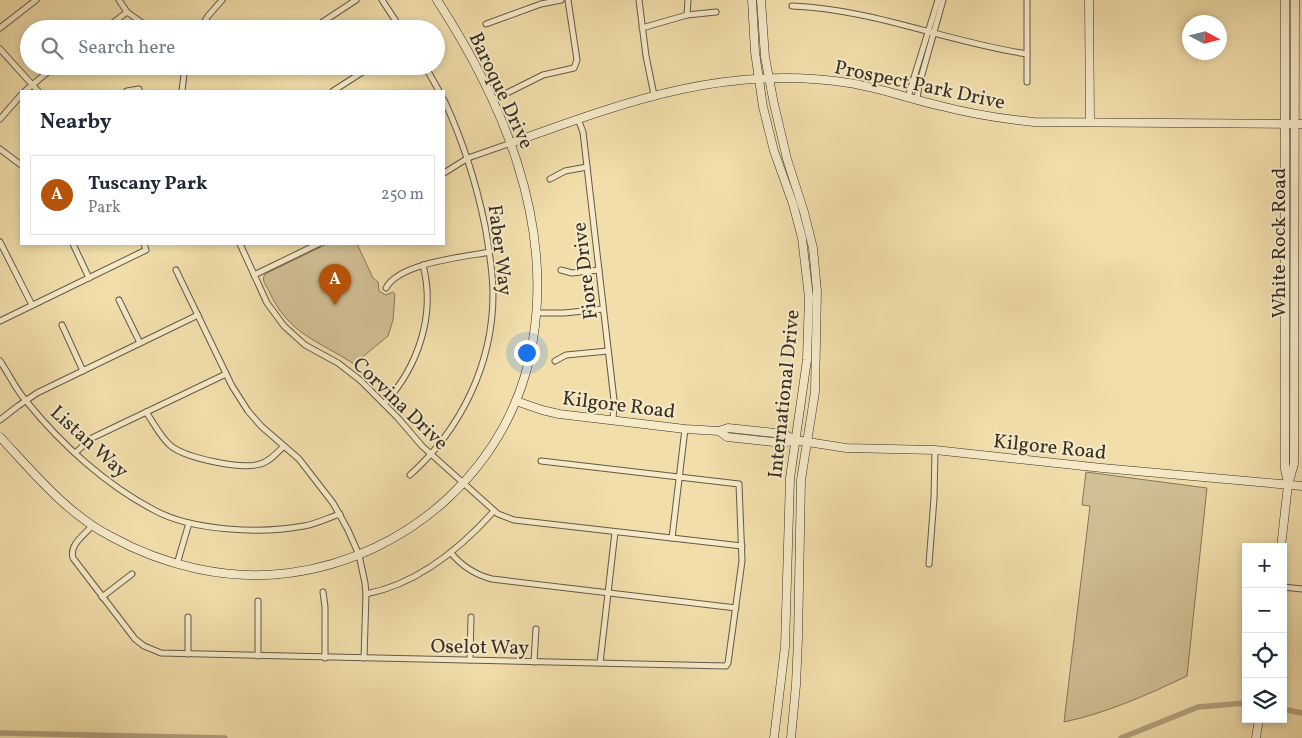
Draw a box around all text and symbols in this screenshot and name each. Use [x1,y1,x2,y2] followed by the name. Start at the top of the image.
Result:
[1182,15,1227,60] north arrow
[20,20,445,75] search box
[461,28,539,154] street label: Baroque Drive
[38,34,66,62] icon: search
[78,35,175,61] text: Search here
[832,54,1008,118] street label: Prospect Park Drive
[40,108,111,137] text: Nearby
[1266,168,1294,318] street label: White Rock Road
[88,171,208,197] text: Tuscany Park
[51,184,63,206] text: A
[381,184,424,206] text: 250 m
[88,197,121,219] text: Park
[480,203,518,297] street label: Faber Way
[566,220,606,321] street label: Fiore Drive
[319,264,351,305] pin: A
[762,308,808,480] street label: International Drive
[514,340,540,366] your location
[345,352,454,457] street label: Corvina Drive
[561,385,677,427] street label: Kilgore Road
[43,400,134,485] street label: Listan Way
[992,428,1108,468] street label: Kilgore Road
[1242,543,1287,723] map controls
[1242,543,1287,588] button: +
[1242,588,1287,633] button: −
[430,633,530,663] street label: Oselot Way
[1242,633,1287,678] button: locate
[1242,678,1287,723] button: layers

